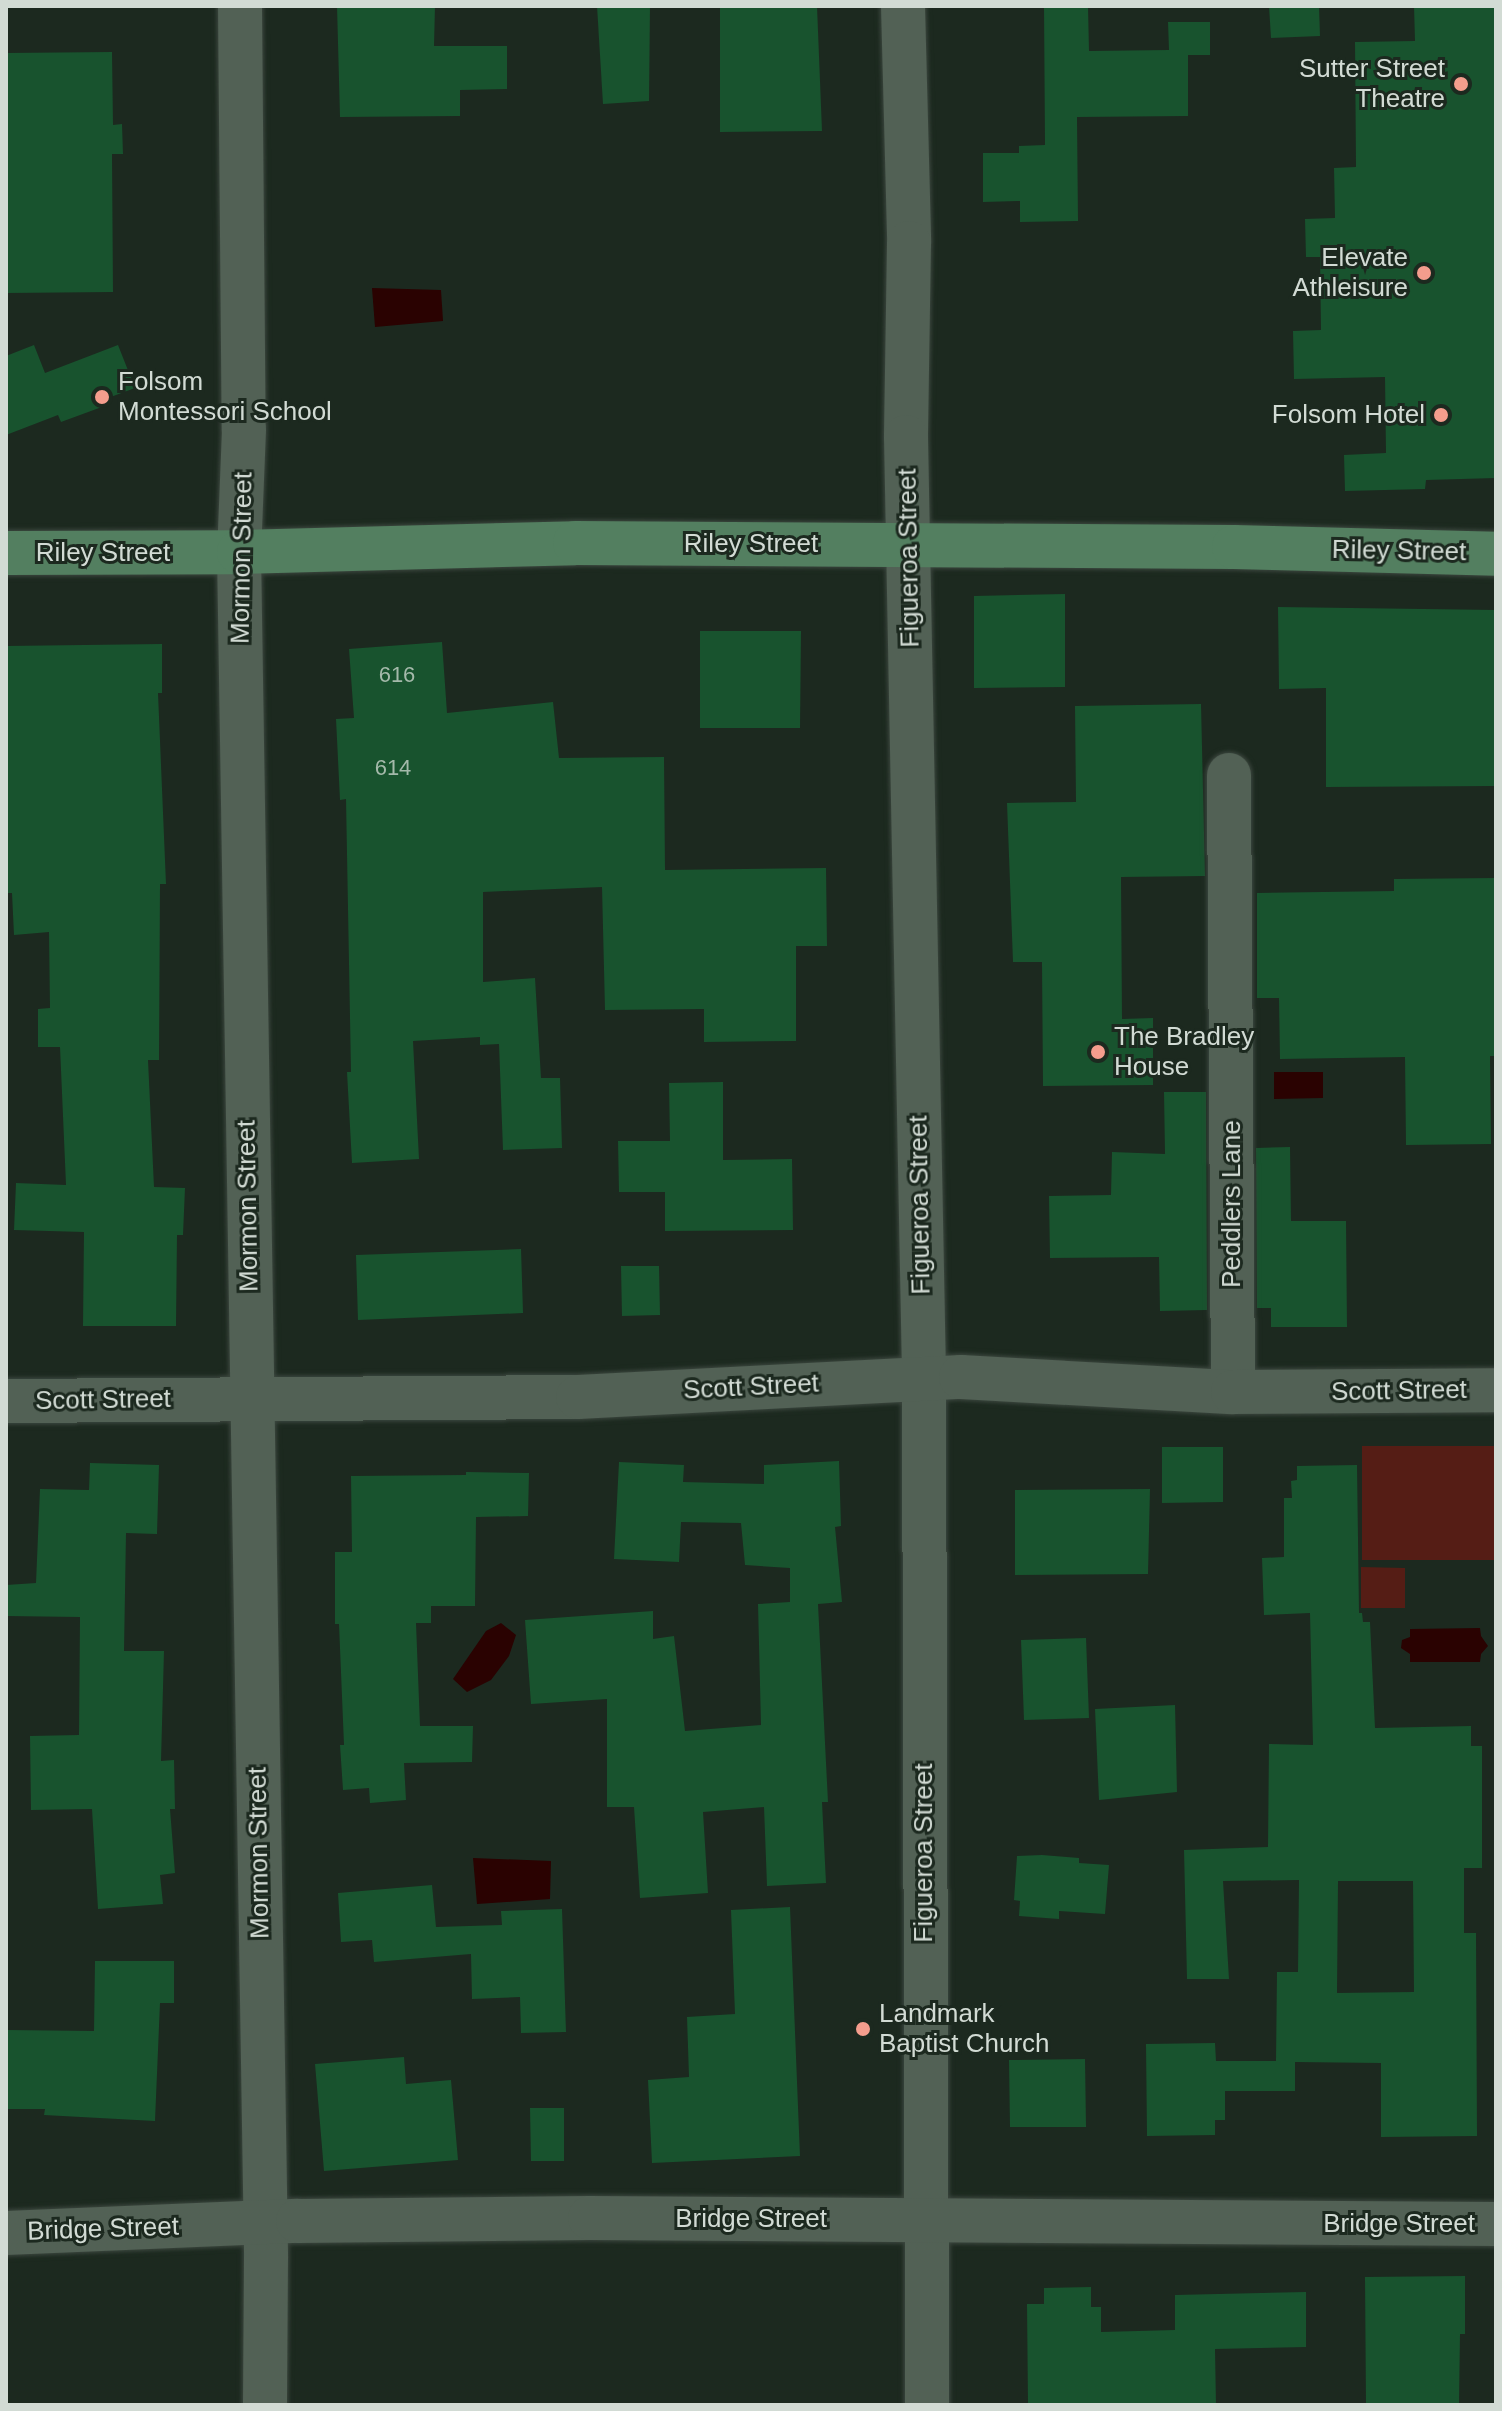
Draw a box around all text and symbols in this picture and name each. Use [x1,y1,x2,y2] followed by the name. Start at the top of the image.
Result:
[1299,53,1445,114] place label: Sutter Street Theatre
[1452,75,1470,93] marker: Sutter Street Theatre
[1292,242,1408,304] place label: Elevate Athleisure
[1415,264,1433,282] marker: Elevate Athleisure
[118,366,332,428] place label: Folsom Montessori School
[93,388,111,406] marker: Folsom Montessori School
[1272,399,1425,431] place label: Folsom Hotel
[1432,406,1450,424] marker: Folsom Hotel
[892,468,926,648] street label: Figueroa Street
[225,472,259,644] street label: Mormon Street
[684,528,818,560] street label: Riley Street
[1332,534,1466,568] street label: Riley Street
[36,537,170,569] street label: Riley Street
[379,662,415,688] house number: 616
[375,755,411,781] house number: 614
[1114,1021,1254,1082] place label: The Bradley House
[1089,1043,1107,1061] marker: The Bradley House
[903,1115,937,1295] street label: Figueroa Street
[231,1120,265,1292] street label: Mormon Street
[1216,1120,1248,1288] street label: Peddlers Lane
[682,1368,820,1406] street label: Scott Street
[1331,1374,1467,1408] street label: Scott Street
[35,1383,171,1417] street label: Scott Street
[908,1763,940,1943] street label: Figueroa Street
[242,1767,276,1939] street label: Mormon Street
[879,1998,1050,2060] place label: Landmark Baptist Church
[854,2020,872,2038] marker: Landmark Baptist Church
[675,2203,827,2235] street label: Bridge Street
[1323,2208,1475,2240] street label: Bridge Street
[27,2211,179,2247] street label: Bridge Street

